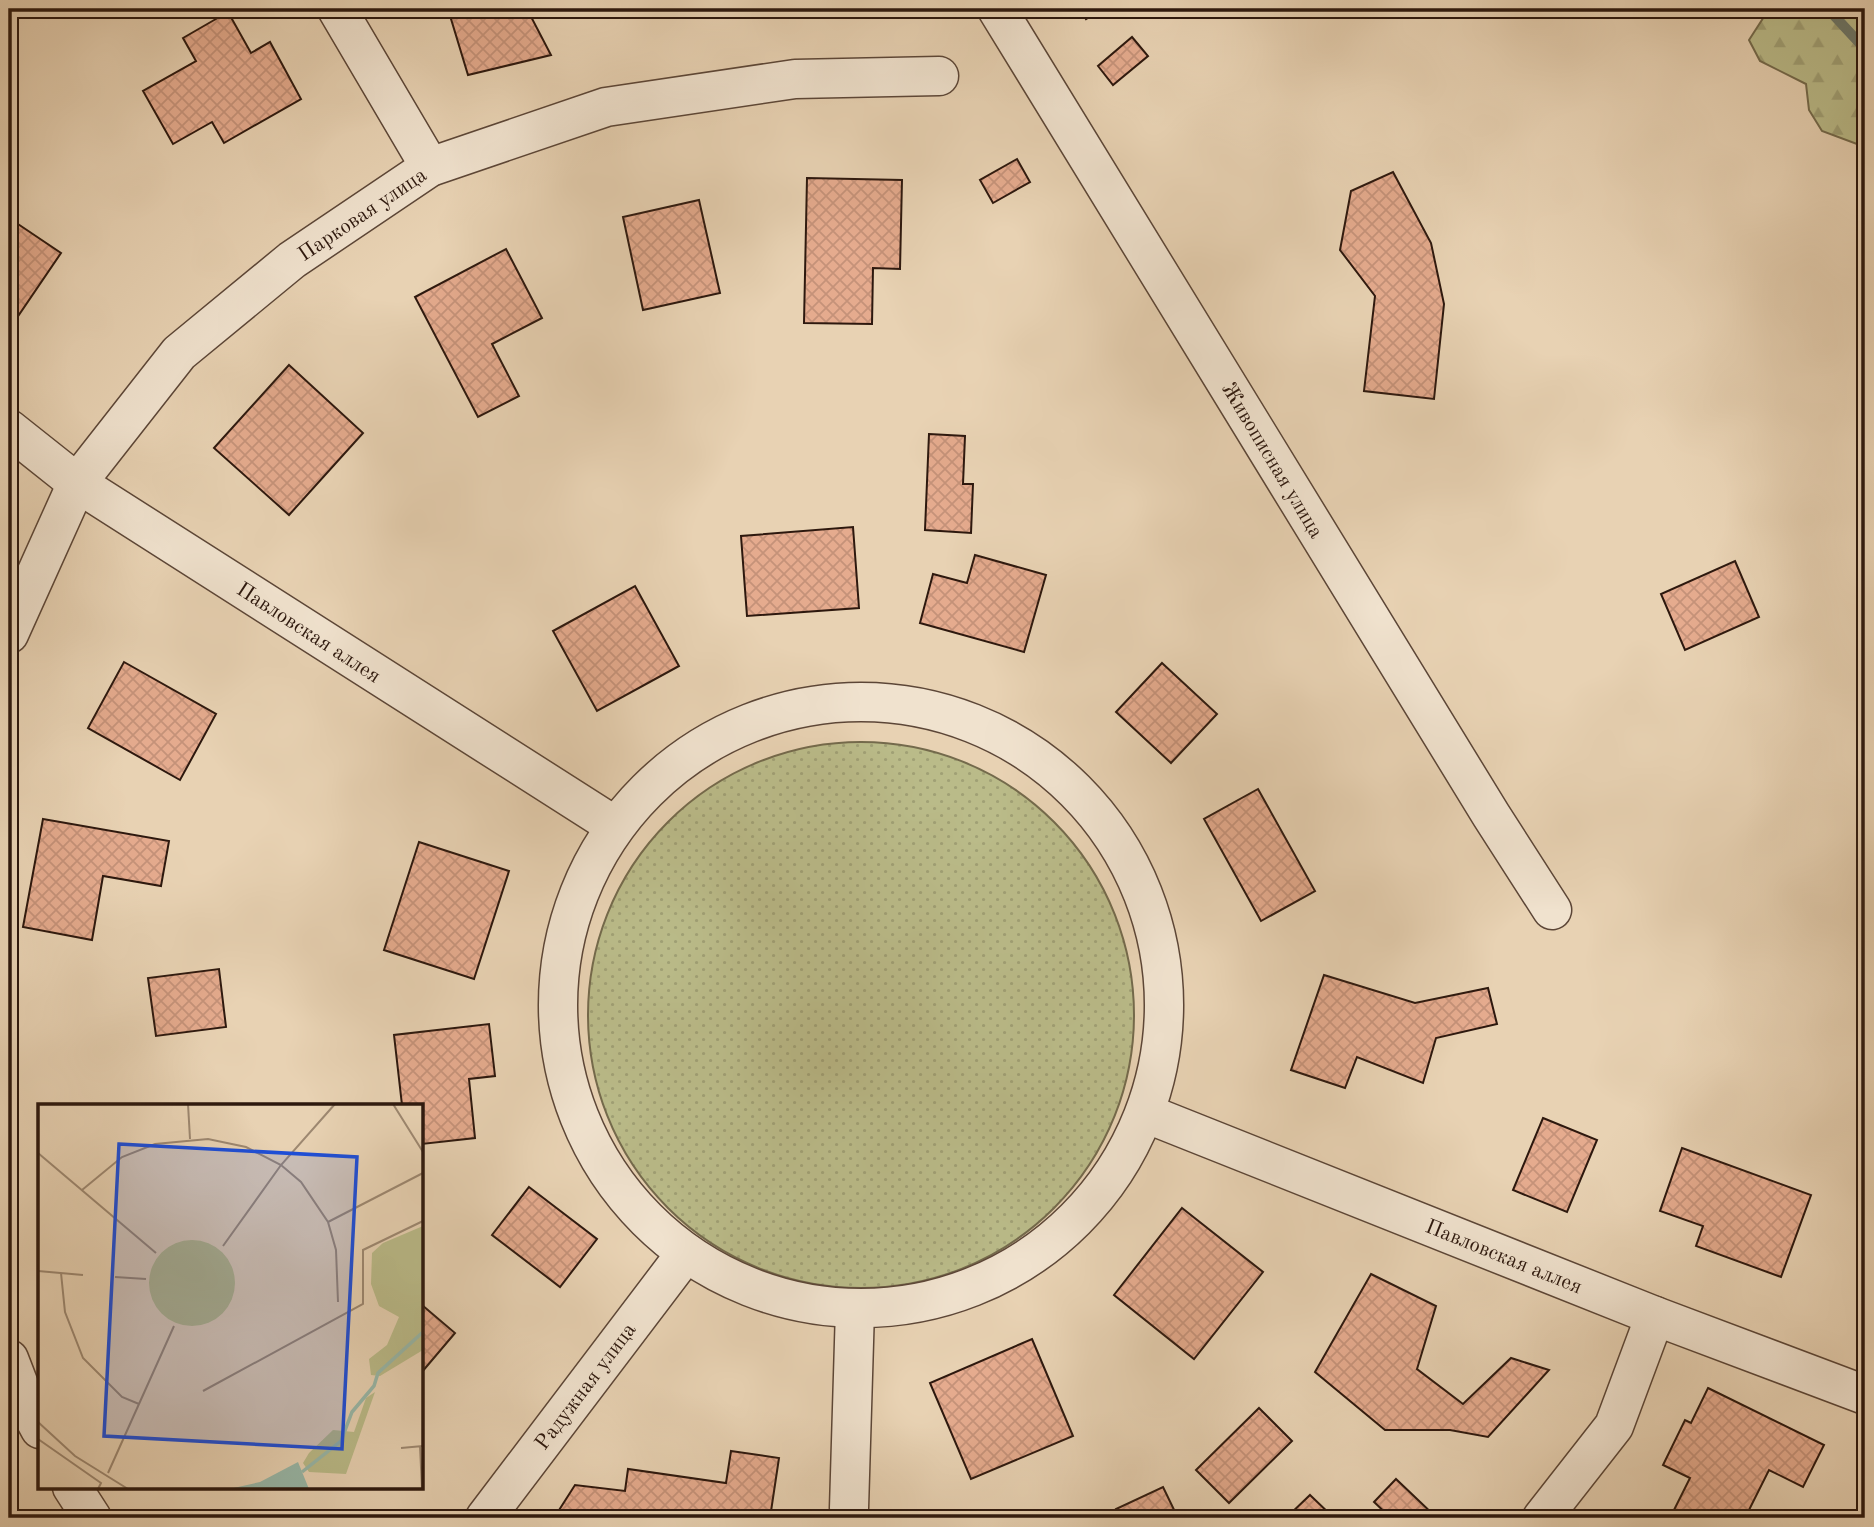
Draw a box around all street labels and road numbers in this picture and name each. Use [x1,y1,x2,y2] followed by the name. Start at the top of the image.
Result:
[295,165,431,266] street label: Парковая улица
[1217,379,1326,542] street label: Живописная улица
[232,579,384,688] street label: Павловская аллея
[1422,1216,1585,1298] street label: Павловская аллея
[532,1320,641,1454] street label: Радужная улица

